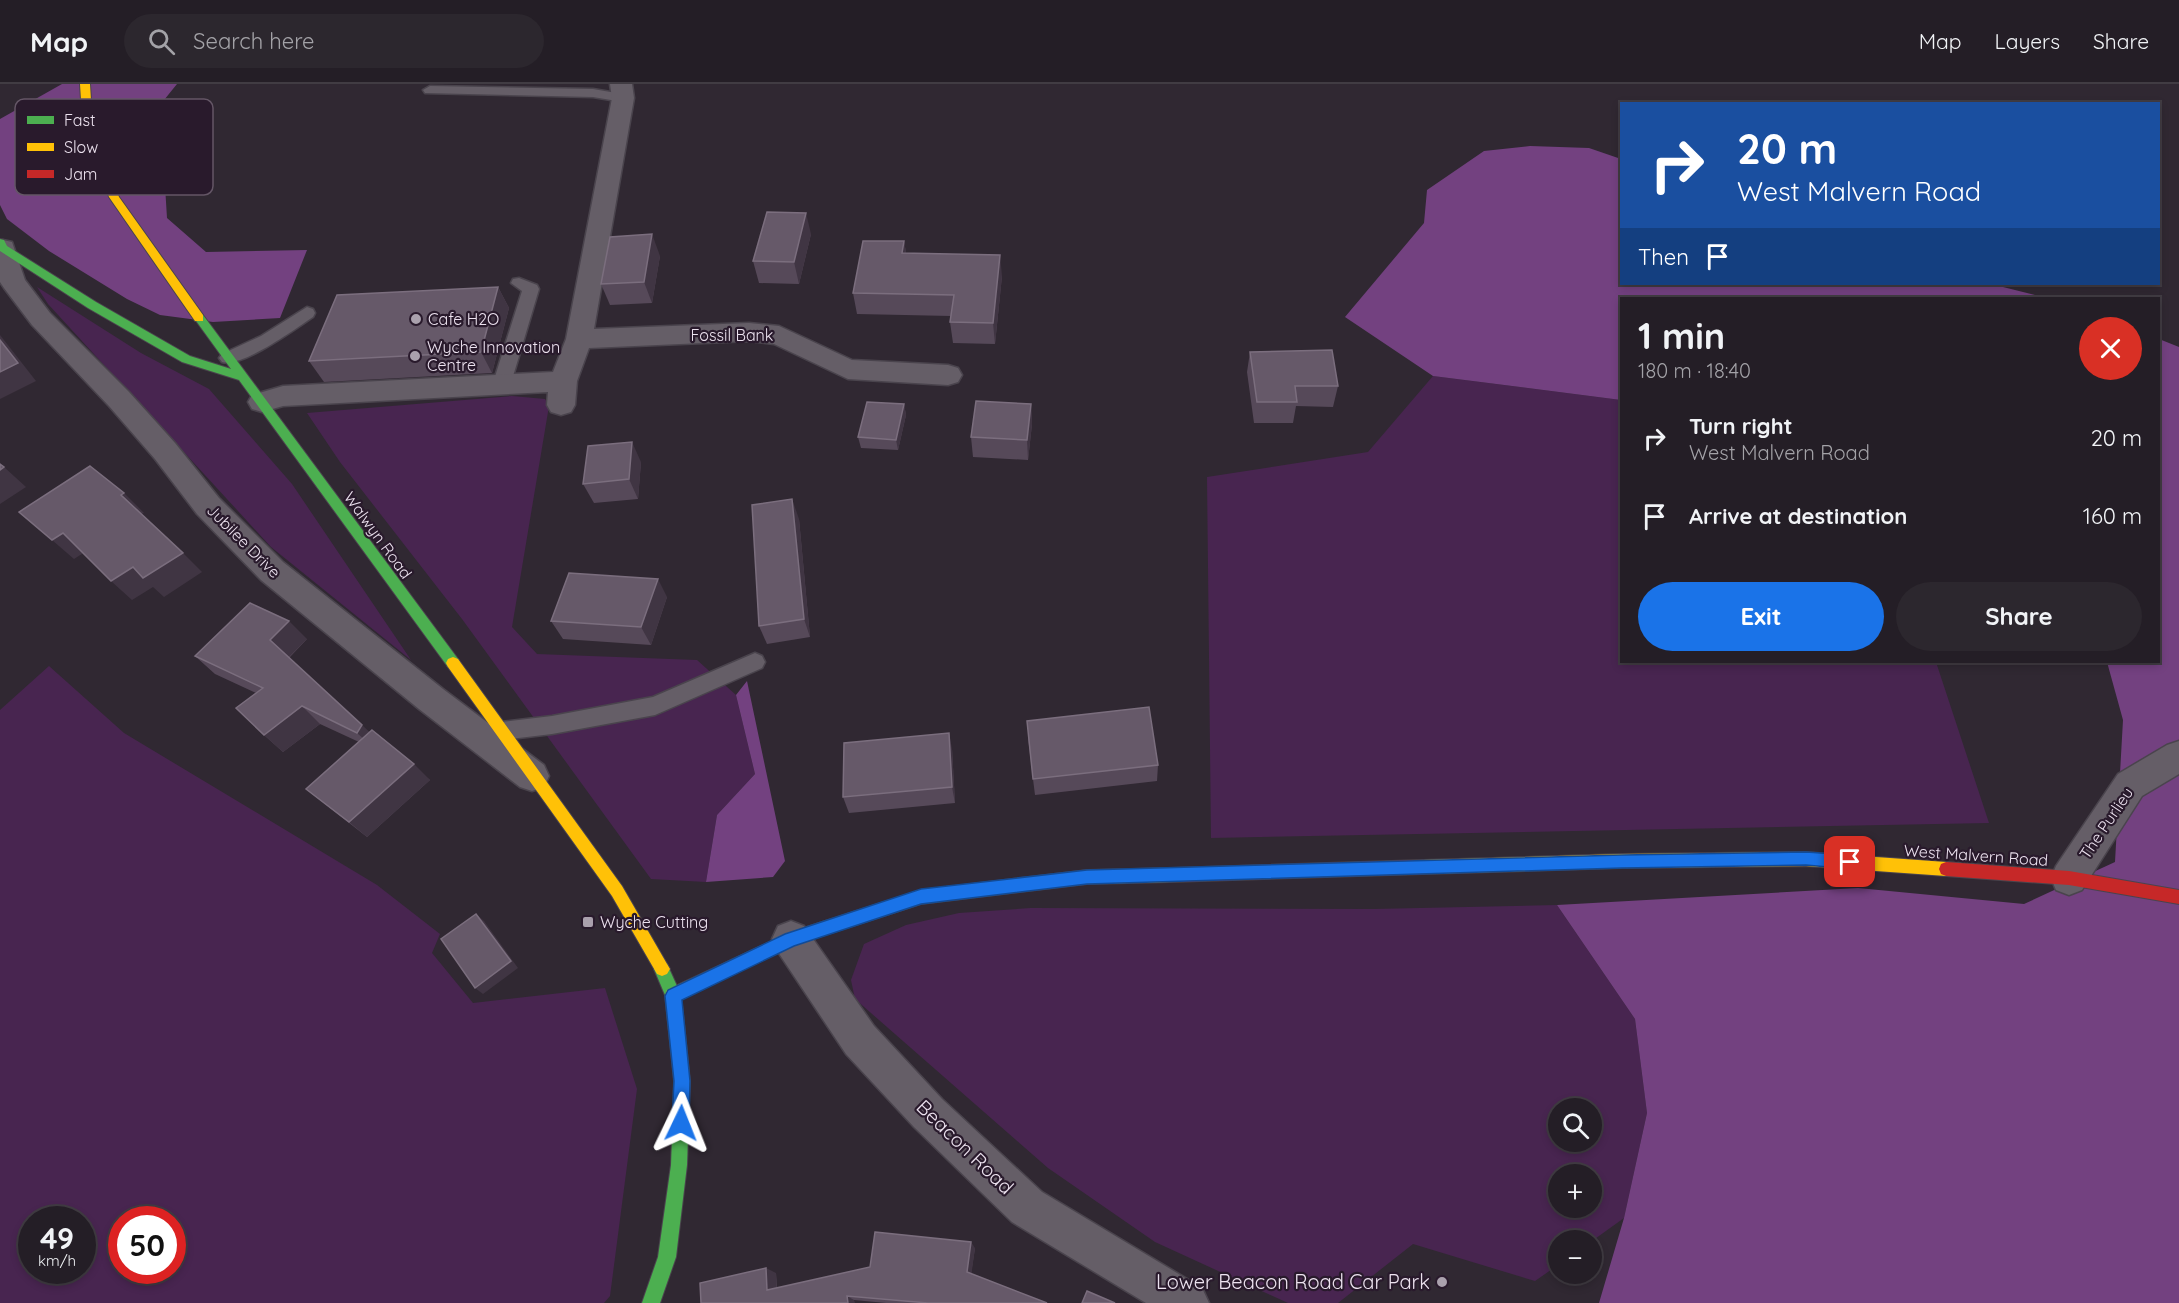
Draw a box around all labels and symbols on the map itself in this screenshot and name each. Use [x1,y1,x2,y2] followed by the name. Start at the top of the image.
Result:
[15,99,213,195] legend
[64,110,95,130] text: Fast
[64,137,98,157] text: Slow
[64,164,97,184] text: Jam
[428,309,499,329] place label: Cafe H2O
[409,312,423,326] marker: Cafe H2O
[691,325,773,345] street label: Fossil Bank
[427,337,560,375] place label: Wyche Innovation Centre
[408,349,422,363] marker: Wyche Innovation Centre
[340,488,416,582] street label: Walwyn Road
[203,500,285,582] street label: Jubilee Drive
[2075,783,2137,863] street label: The Purlieu
[1824,836,1875,887] pin
[1903,840,2049,870] street label: West Malvern Road
[600,912,708,932] place label: Wyche Cutting
[581,915,595,929] marker: Wyche Cutting
[649,1091,713,1155] position arrow
[911,1094,1019,1199] street label: Beacon Road
[108,1206,186,1284] speed limit sign: 50
[1156,1269,1430,1294] place label: Lower Beacon Road Car Park
[1435,1275,1449,1289] marker: Lower Beacon Road Car Park

